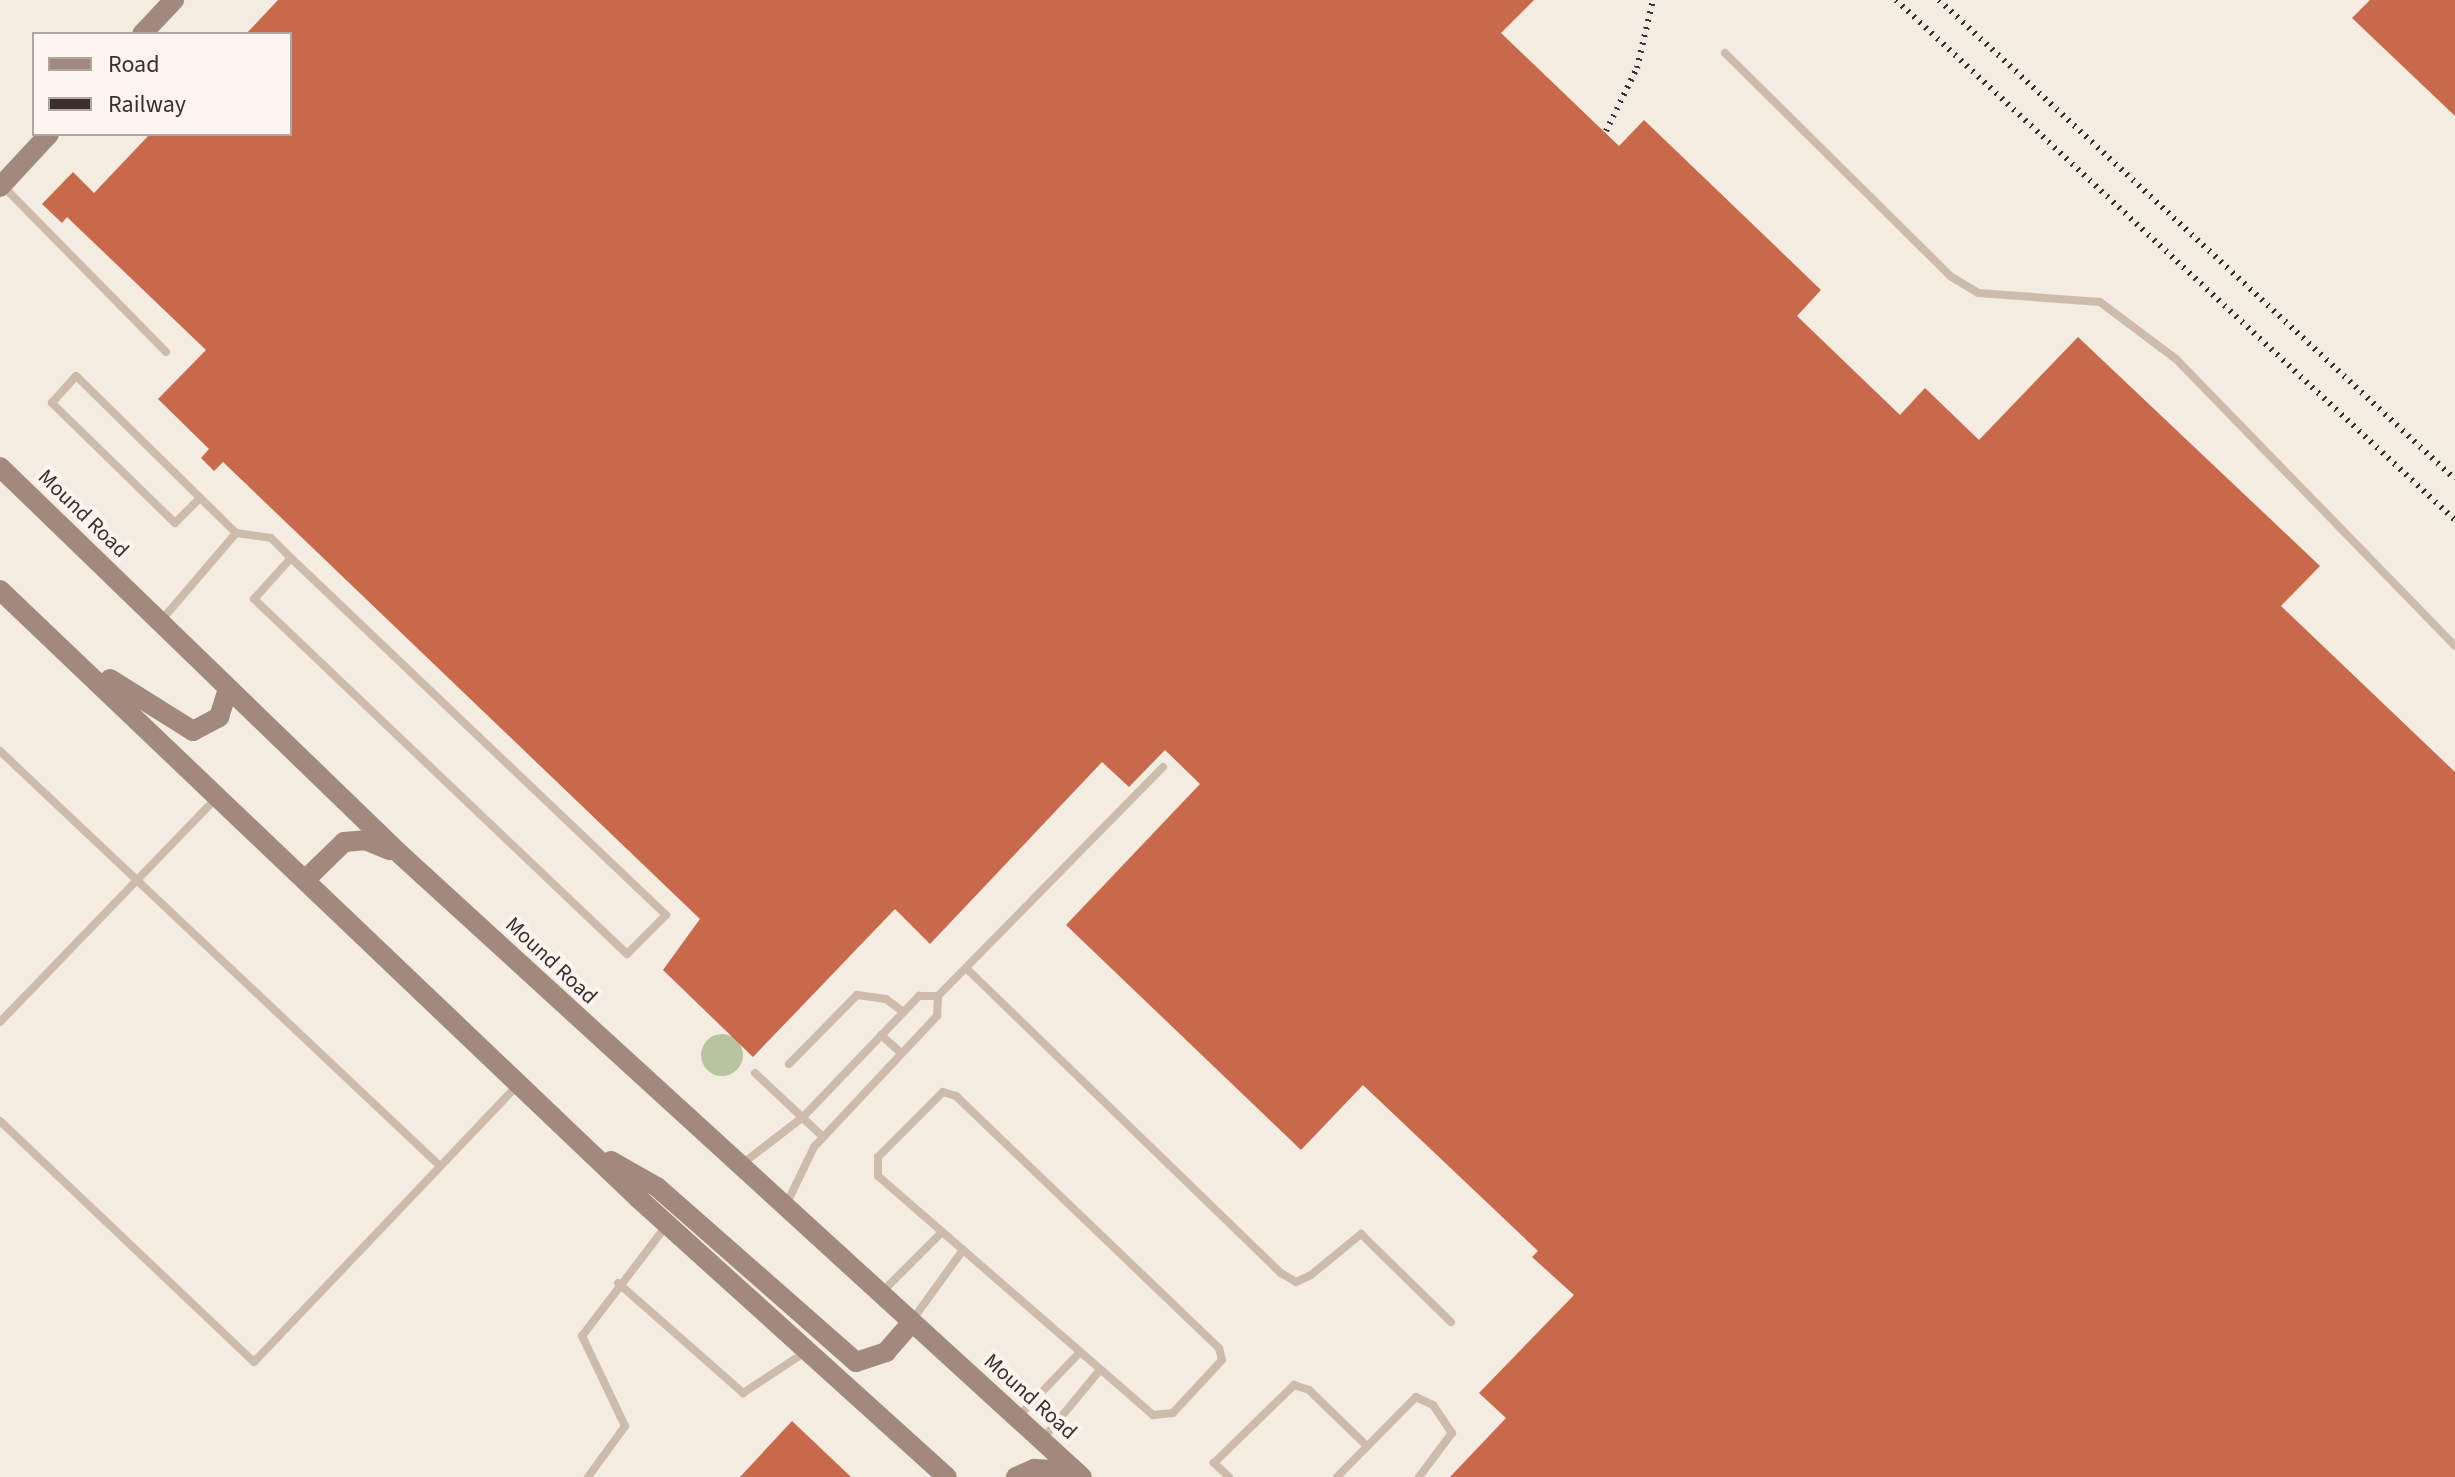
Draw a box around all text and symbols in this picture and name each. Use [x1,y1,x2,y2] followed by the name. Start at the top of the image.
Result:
[32,32,292,136] legend
[108,47,160,82] text: Road
[108,87,186,122] text: Railway
[32,464,134,564] street label: Mound Road
[500,912,602,1010] street label: Mound Road
[978,1348,1082,1446] street label: Mound Road

